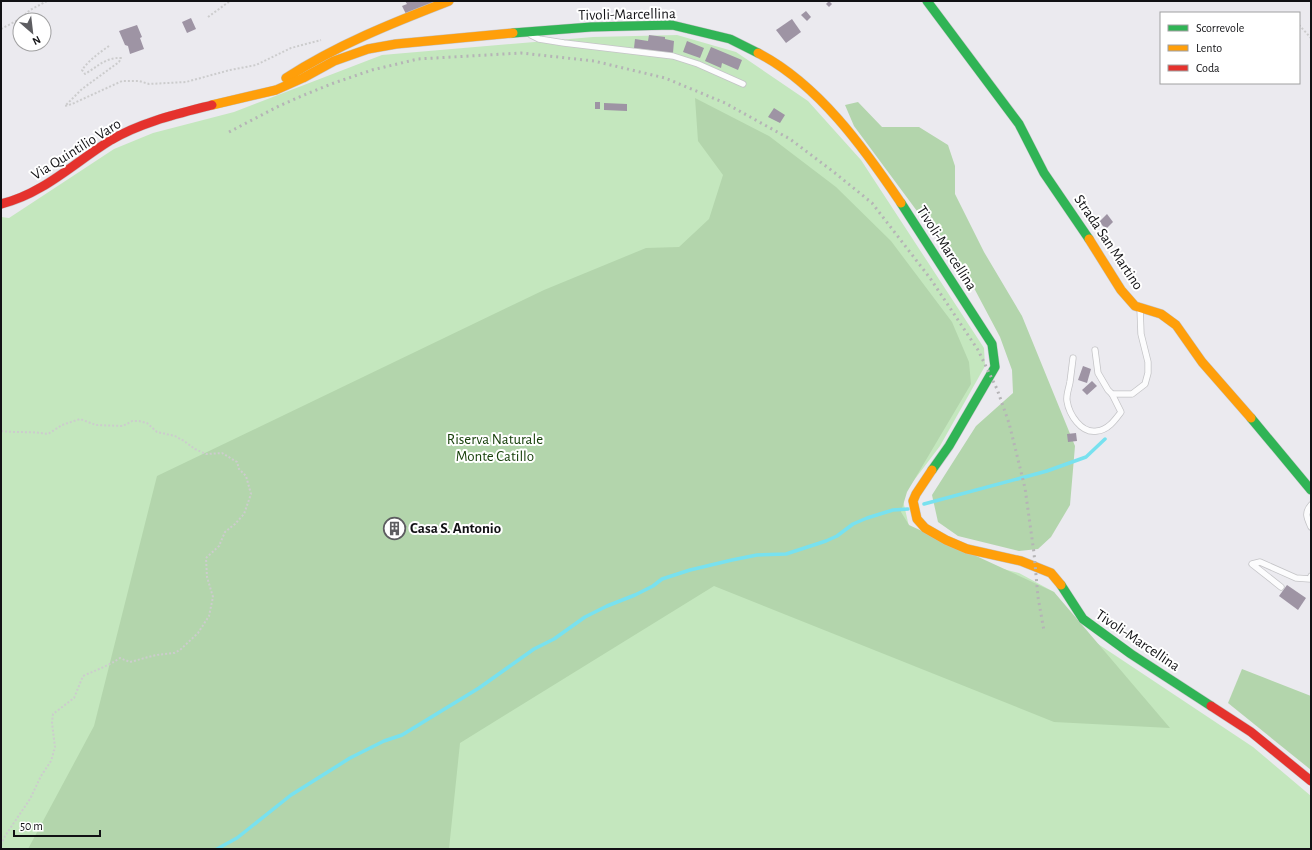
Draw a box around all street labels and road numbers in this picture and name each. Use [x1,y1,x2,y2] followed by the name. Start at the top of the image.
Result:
[578,6,676,23] street label: Tivoli-Marcellina
[29,116,124,183] street label: Via Quintilio Varo
[1071,192,1146,293] street label: Strada San Martino
[914,203,979,293] street label: Tivoli-Marcellina
[1093,607,1182,674] street label: Tivoli-Marcellina

